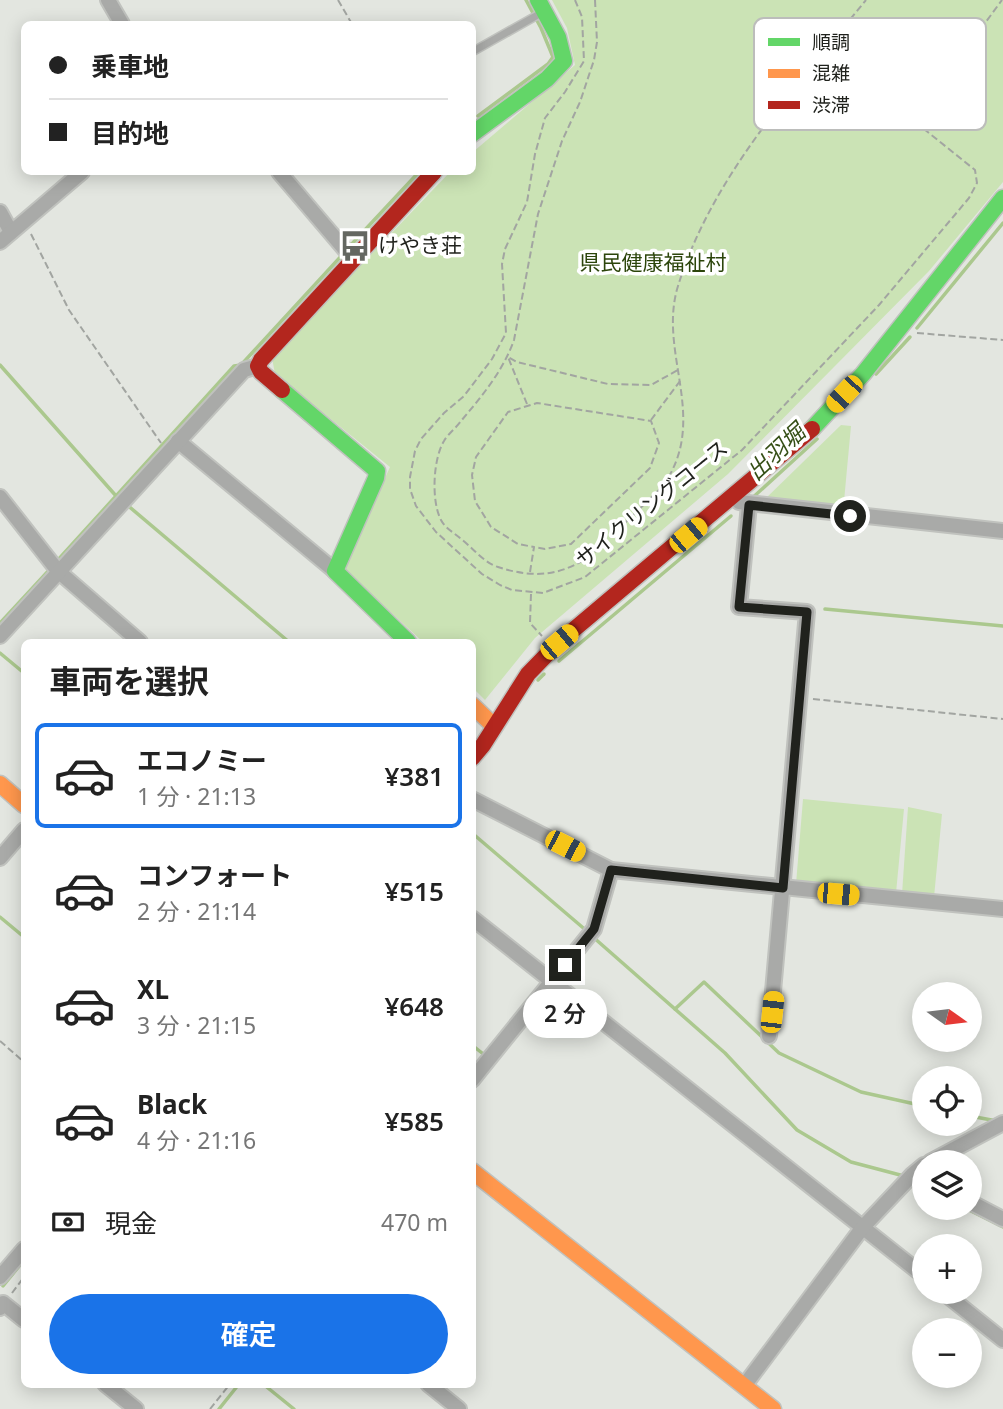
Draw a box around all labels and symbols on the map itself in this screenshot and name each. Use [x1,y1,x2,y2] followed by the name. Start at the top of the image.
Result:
[754,18,986,130] legend
[812,29,850,55] text: 順調
[812,60,850,86] text: 混雑
[812,92,850,118] text: 渋滞
[338,229,372,263] bus stop icon: けやき荘
[378,231,462,259] place label: けやき荘
[580,248,727,276] park label: 県民健康福祉村
[822,371,867,417] car
[739,414,814,486] water label: 出羽堀
[570,433,733,573] street label: サイクリングコース
[834,500,866,532] route start
[666,513,711,557] car
[537,620,582,664] car
[542,827,589,865] car
[817,882,860,906] car
[549,949,581,981] route end
[912,982,982,1052] north arrow
[523,990,607,1038] callout: 2 分
[760,990,785,1034] car

